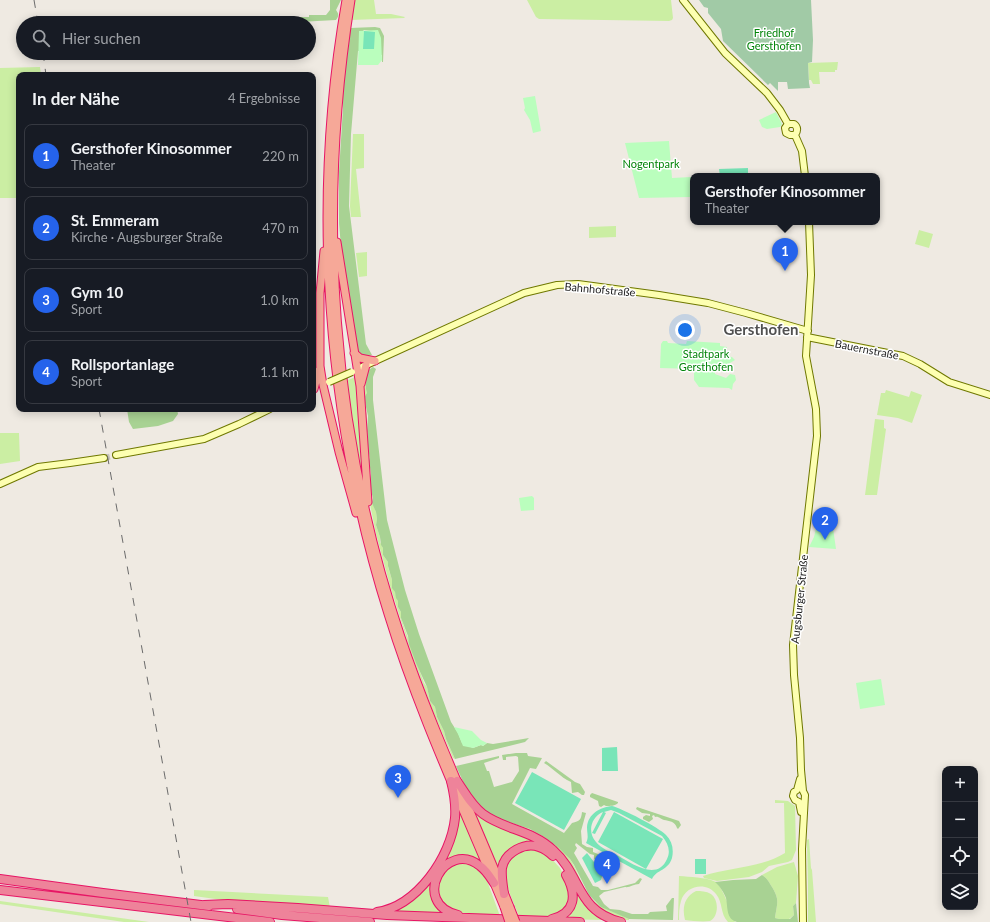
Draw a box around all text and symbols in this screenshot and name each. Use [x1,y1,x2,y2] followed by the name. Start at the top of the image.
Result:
[16,16,316,60] search box
[747,26,801,52] park label: Friedhof Gersthofen
[30,27,52,49] icon: search
[62,29,141,47] text: Hier suchen
[32,88,120,109] text: In der Nähe
[228,90,300,106] text: 4 Ergebnisse
[71,139,232,157] text: Gersthofer Kinosommer
[42,148,50,164] text: 1
[262,148,299,164] text: 220 m
[71,157,115,173] text: Theater
[622,157,680,170] park label: Nogentpark
[690,173,880,225] popup
[705,182,865,200] text: Gersthofer Kinosommer
[705,200,749,216] text: Theater
[71,211,159,229] text: St. Emmeram
[42,220,50,236] text: 2
[262,220,299,236] text: 470 m
[71,229,223,245] text: Kirche · Augsburger Straße
[772,238,798,271] pin: 1
[564,279,636,299] street label: Bahnhofstraße
[71,283,123,301] text: Gym 10
[42,292,50,308] text: 3
[260,292,299,308] text: 1.0 km
[71,301,102,317] text: Sport
[675,320,695,340] your location
[723,320,799,338] district label: Gersthofen
[834,336,900,362] street label: Bauernstraße
[679,347,733,373] park label: Stadtpark Gersthofen
[71,355,174,373] text: Rollsportanlage
[42,364,50,380] text: 4
[260,364,299,380] text: 1.1 km
[71,373,102,389] text: Sport
[812,507,838,540] pin: 2
[788,554,810,644] street label: Augsburger Straße
[385,765,411,798] pin: 3
[942,766,978,910] map controls
[942,766,978,802] button: +
[942,802,978,838] button: −
[942,838,978,874] button: locate
[594,851,620,884] pin: 4
[942,874,978,910] button: layers

